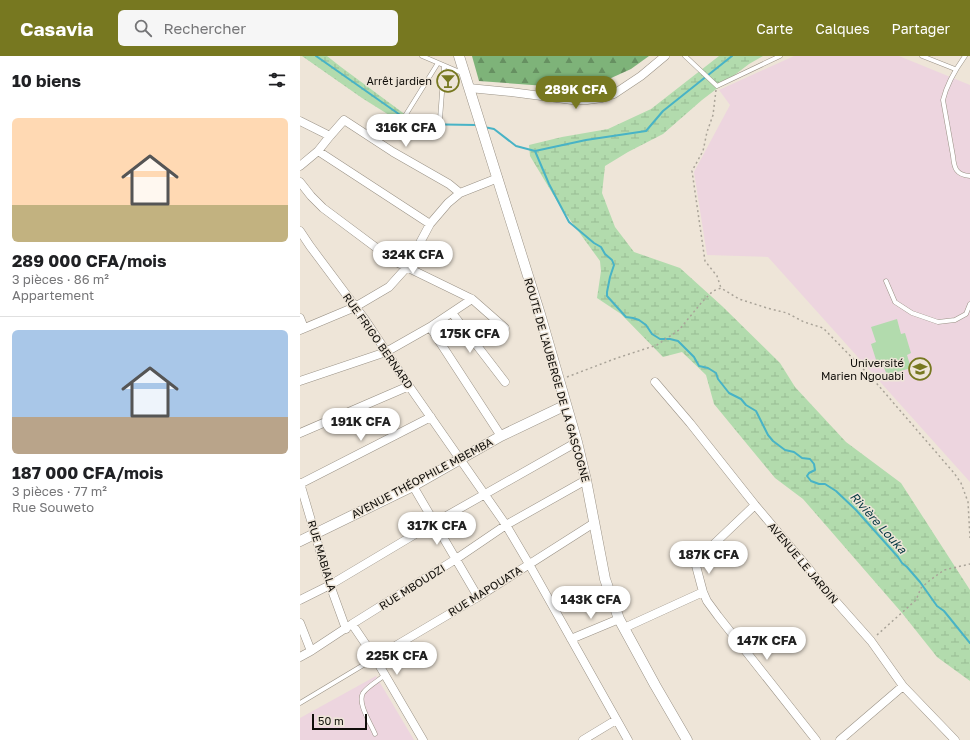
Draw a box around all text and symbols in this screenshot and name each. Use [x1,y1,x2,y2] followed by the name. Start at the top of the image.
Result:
[118,10,398,46] search box
[20,17,94,40] text: Casavia
[132,17,154,39] icon: search
[164,19,246,37] text: Rechercher
[756,20,793,37] text: Carte
[815,20,870,37] text: Calques
[892,20,950,37] text: Partager
[435,68,461,94] bar icon: Arrêt jardien
[266,69,288,91] icon: filters
[12,70,81,91] text: 10 biens
[366,74,432,87] place label: Arrêt jardien
[535,76,617,110] pin: 289K CFA
[545,81,607,97] text: 289K CFA
[365,114,447,148] pin: 316K CFA
[375,119,437,135] text: 316K CFA
[114,144,186,216] icon: home
[372,241,454,275] pin: 324K CFA
[382,246,444,262] text: 324K CFA
[12,250,167,271] text: 289 000 CFA/mois
[12,271,109,287] text: 3 pièces · 86 m²
[522,276,593,484] street label: ROUTE DE L'AUBERGE DE LA GASCOGNE
[12,287,94,303] text: Appartement
[341,291,416,391] street label: RUE FRIGO BERNARD
[429,320,511,354] pin: 175K CFA
[440,325,500,341] text: 175K CFA
[114,356,186,428] icon: home
[821,356,904,382] place label: Université Marien Ngouabi
[907,356,933,382] school or university icon: Université Marien Ngouabi
[320,408,402,442] pin: 191K CFA
[331,413,391,429] text: 191K CFA
[349,434,495,521] street label: AVENUE THÉOPHILE MBEMBA
[12,462,163,483] text: 187 000 CFA/mois
[12,483,107,499] text: 3 pièces · 77 m²
[847,489,911,557] water label: Rivière Louka
[12,499,94,515] text: Rue Souweto
[396,512,478,546] pin: 317K CFA
[407,517,467,533] text: 317K CFA
[305,519,340,594] street label: RUE MABIALA
[766,519,841,606] street label: AVENUE LE JARDIN
[668,541,750,575] pin: 187K CFA
[679,546,739,562] text: 187K CFA
[376,561,447,612] street label: RUE MBOUDZI
[445,562,525,618] street label: RUE MAPOUATA
[550,586,632,620] pin: 143K CFA
[561,591,621,607] text: 143K CFA
[726,627,808,661] pin: 147K CFA
[737,632,797,648] text: 147K CFA
[356,642,438,676] pin: 225K CFA
[366,647,428,663] text: 225K CFA
[312,712,367,731] scale bar
[318,714,344,727] text: 50 m

